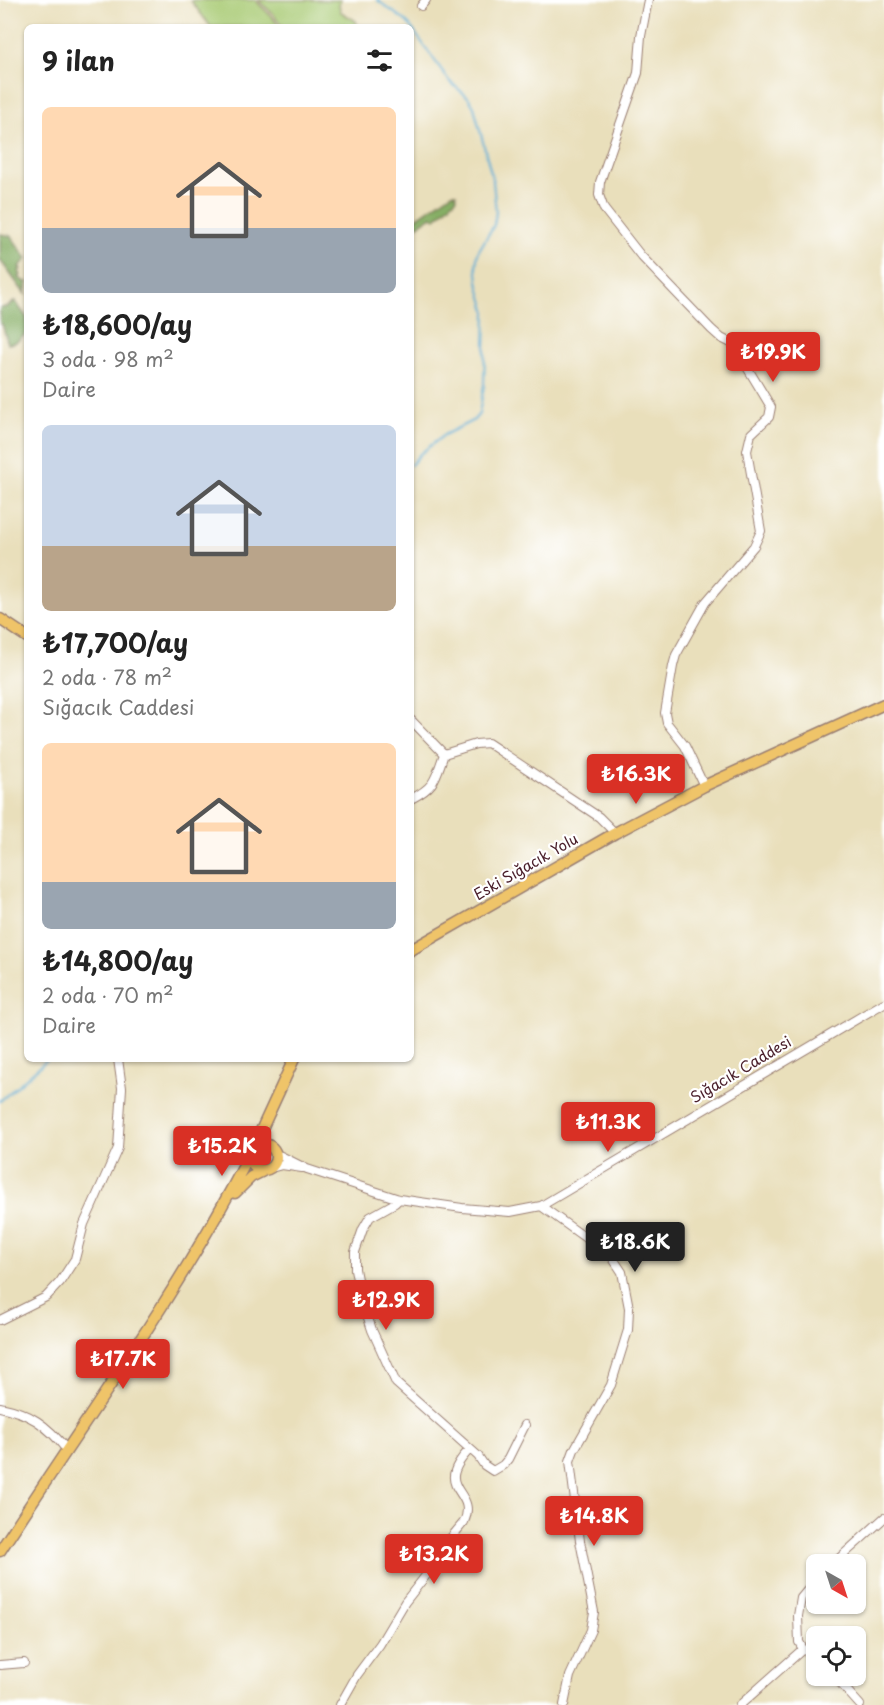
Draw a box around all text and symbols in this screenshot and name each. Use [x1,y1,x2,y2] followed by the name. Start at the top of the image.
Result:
[42,41,115,80] text: 9 ilan
[363,44,396,77] icon: filters
[165,146,273,254] icon: home
[42,305,192,344] text: ₺18,600/ay
[724,332,822,383] pin: ₺19.9K
[740,336,806,366] text: ₺19.9K
[42,344,174,374] text: 3 oda · 98 m²
[42,374,96,404] text: Daire
[165,464,273,572] icon: home
[42,623,188,662] text: ₺17,700/ay
[42,662,172,692] text: 2 oda · 78 m²
[42,692,194,722] text: Sığacık Caddesi
[587,754,685,805] pin: ₺16.3K
[601,758,671,788] text: ₺16.3K
[165,782,273,890] icon: home
[469,826,582,905] street label: Eski Sığacık Yolu
[42,941,193,980] text: ₺14,800/ay
[42,980,174,1010] text: 2 oda · 70 m²
[42,1010,96,1040] text: Daire
[685,1029,795,1108] street label: Sığacık Caddesi
[559,1102,657,1153] pin: ₺11.3K
[575,1106,641,1136] text: ₺11.3K
[173,1126,271,1177] pin: ₺15.2K
[187,1130,257,1160] text: ₺15.2K
[586,1222,684,1273] pin: ₺18.6K
[600,1226,670,1256] text: ₺18.6K
[337,1280,435,1331] pin: ₺12.9K
[352,1284,420,1314] text: ₺12.9K
[74,1339,172,1390] pin: ₺17.7K
[90,1343,156,1373] text: ₺17.7K
[545,1496,643,1547] pin: ₺14.8K
[559,1500,629,1530] text: ₺14.8K
[385,1534,483,1585] pin: ₺13.2K
[399,1538,469,1568] text: ₺13.2K
[806,1554,866,1614] north arrow
[806,1554,866,1686] map controls
[806,1626,866,1686] button: locate

